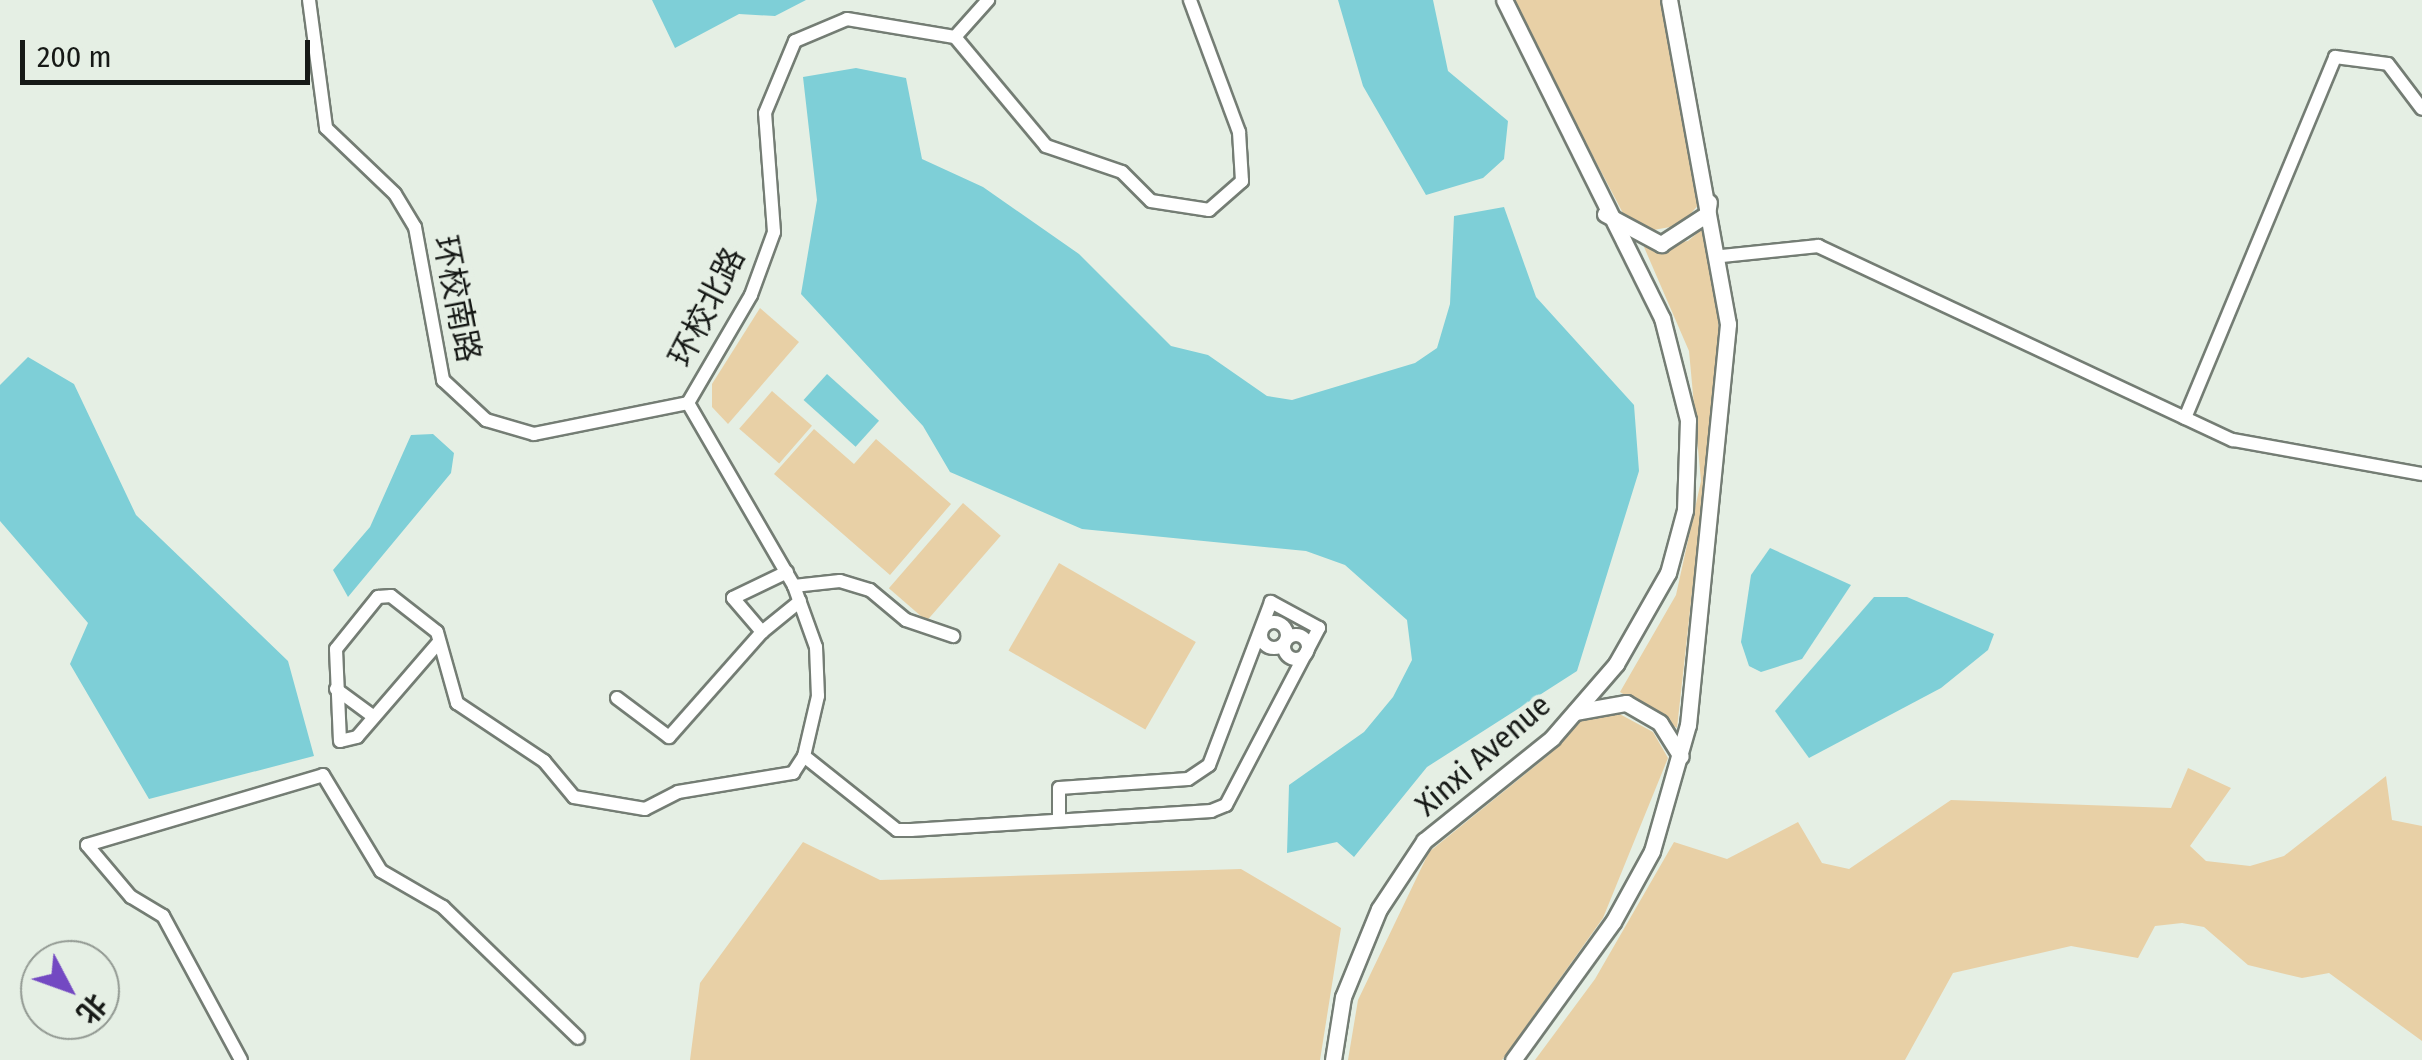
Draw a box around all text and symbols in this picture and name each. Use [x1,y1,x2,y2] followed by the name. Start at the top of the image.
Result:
[25,20,315,82] scale bar
[37,39,112,75] text: 200 m
[426,233,488,365] street label: 环校南路
[661,241,753,373] street label: 环校北路
[1408,686,1558,824] street label: Xinxi Avenue
[20,940,120,1040] north arrow
[70,987,113,1030] text: 北

